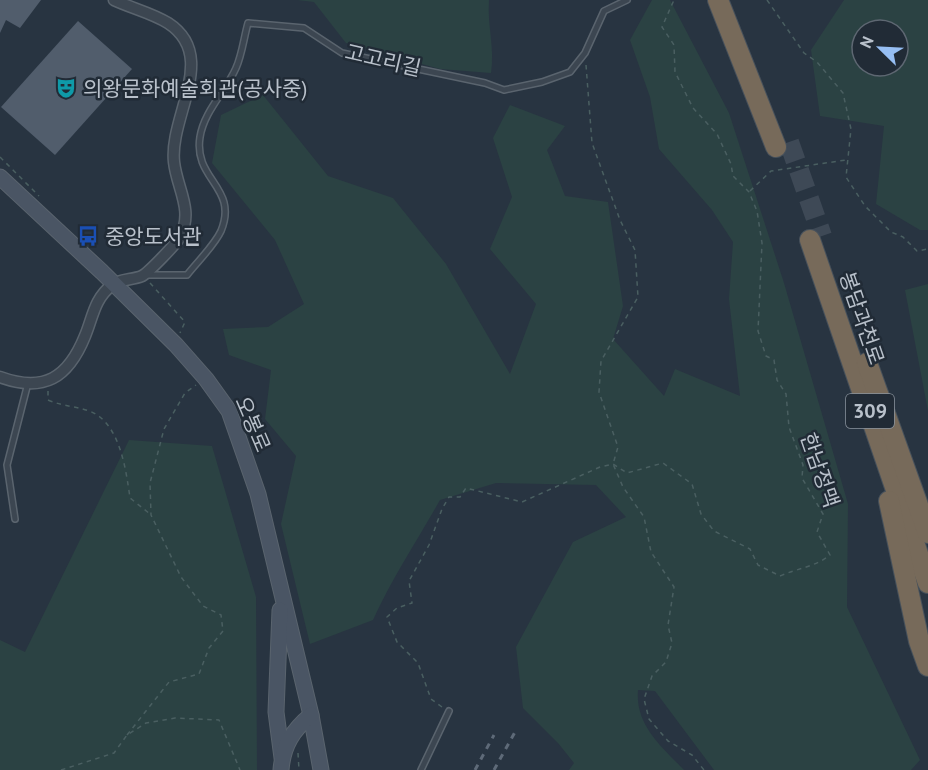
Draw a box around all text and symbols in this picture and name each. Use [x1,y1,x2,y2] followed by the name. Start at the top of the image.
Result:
[850,18,910,78] north arrow
[855,33,878,51] text: N
[342,38,424,82] street label: 고고리길
[83,75,307,102] place label: 의왕문화예술회관(공사중)
[54,76,78,100] theatre icon: 의왕문화예술회관(공사중)
[105,223,202,250] place label: 중앙도서관
[76,224,100,248] bus stop icon: 중앙도서관
[834,268,890,368] street label: 봉담과천로
[229,392,277,456] street label: 오봉로
[846,394,894,428] road number: 309
[795,429,845,511] street label: 한남정맥

